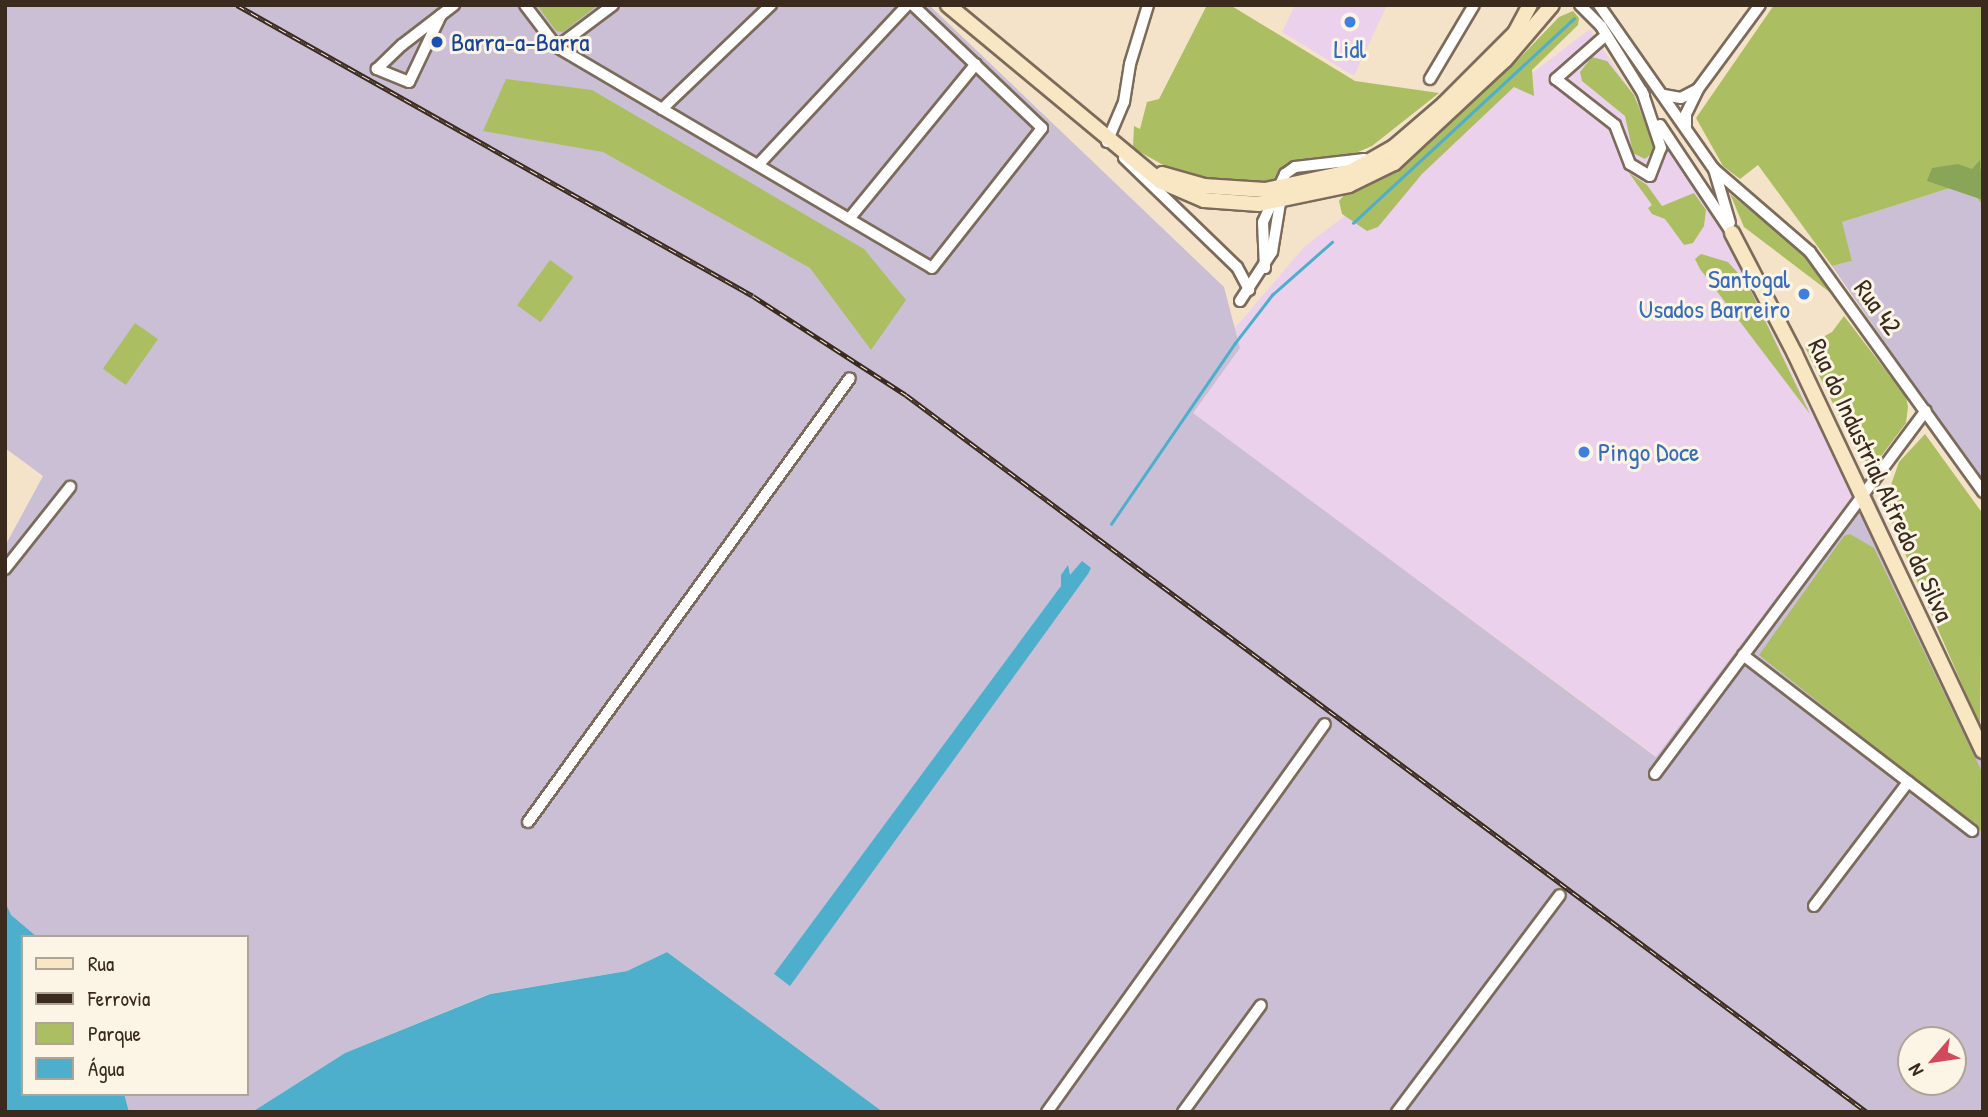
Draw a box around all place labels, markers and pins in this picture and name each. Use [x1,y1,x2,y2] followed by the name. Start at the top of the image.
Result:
[1342,14,1358,30] marker: Lidl
[451,26,589,58] place label: Barra-a-Barra
[1334,33,1366,65] place label: Lidl
[429,34,445,50] marker: Barra-a-Barra
[1639,263,1790,324] place label: Santogal Usados Barreiro
[1796,286,1812,302] marker: Santogal Usados Barreiro
[1598,436,1699,468] place label: Pingo Doce
[1576,444,1592,460] marker: Pingo Doce

